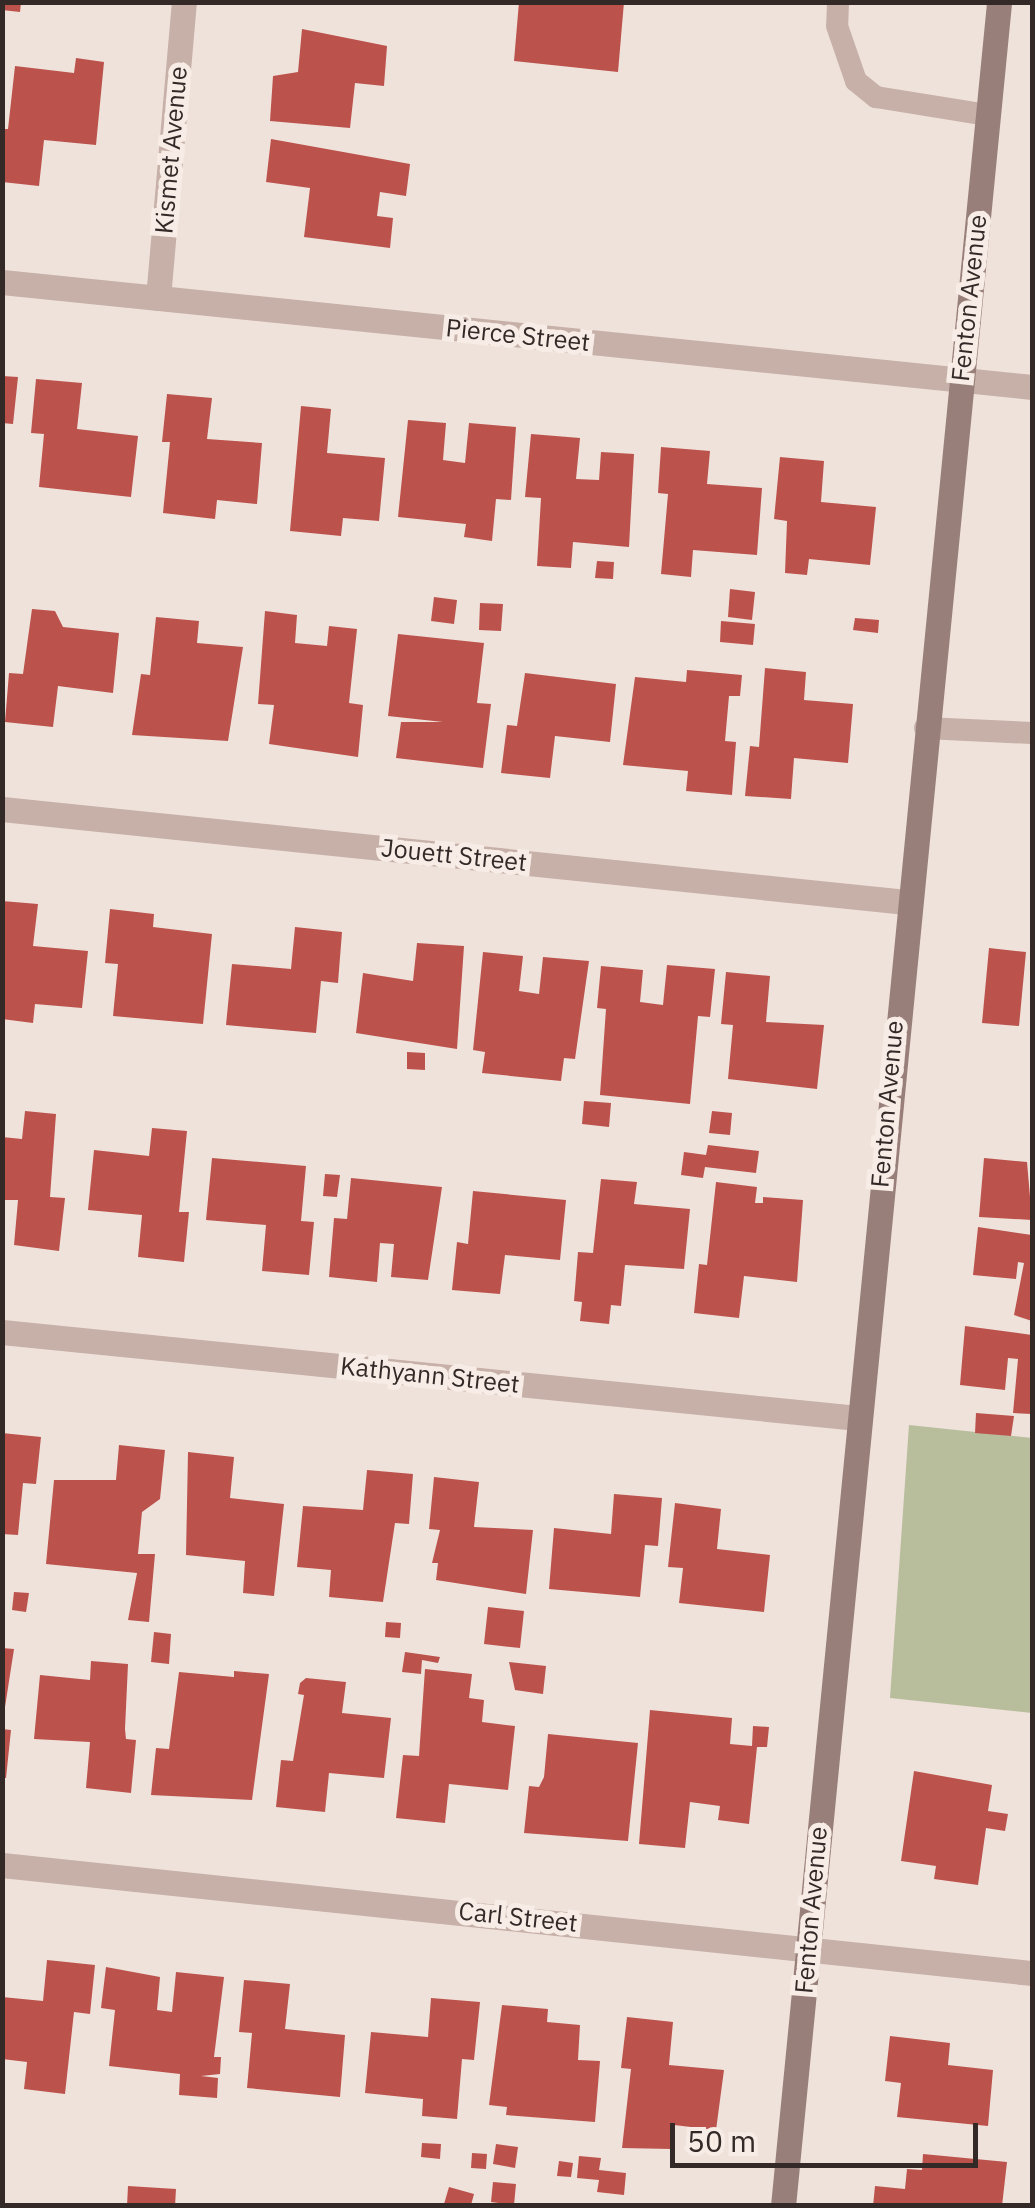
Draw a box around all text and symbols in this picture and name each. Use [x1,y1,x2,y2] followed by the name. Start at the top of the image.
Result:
[149,65,193,235] street label: Kismet Avenue
[945,213,993,383] street label: Fenton Avenue
[444,313,592,357] street label: Pierce Street
[380,832,528,878] street label: Jouett Street
[865,1019,909,1189] street label: Fenton Avenue
[339,1351,521,1399] street label: Kathyann Street
[789,1825,833,1995] street label: Fenton Avenue
[457,1896,579,1938] street label: Carl Street
[675,2103,982,2165] scale bar
[687,2121,756,2160] text: 50 m

